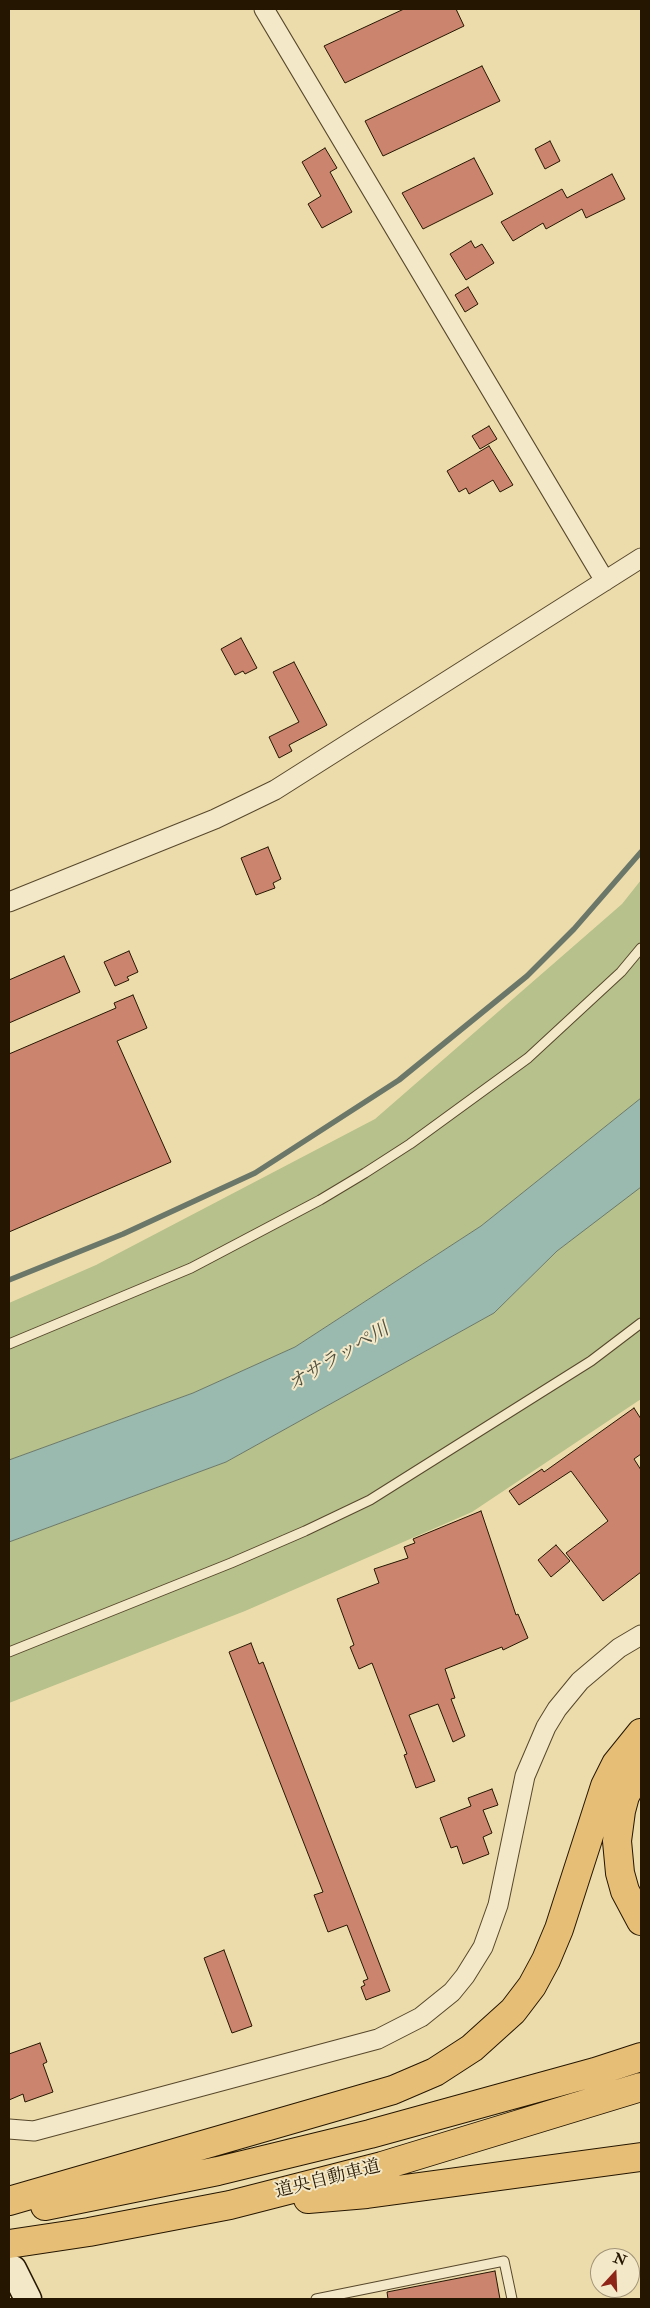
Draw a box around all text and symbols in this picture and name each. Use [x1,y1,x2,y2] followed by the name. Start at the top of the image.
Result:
[284,1319,394,1397] water label: オサラッペ川
[273,2156,383,2204] street label: 道央自動車道
[590,2248,640,2298] north arrow
[611,2249,629,2270] text: N

